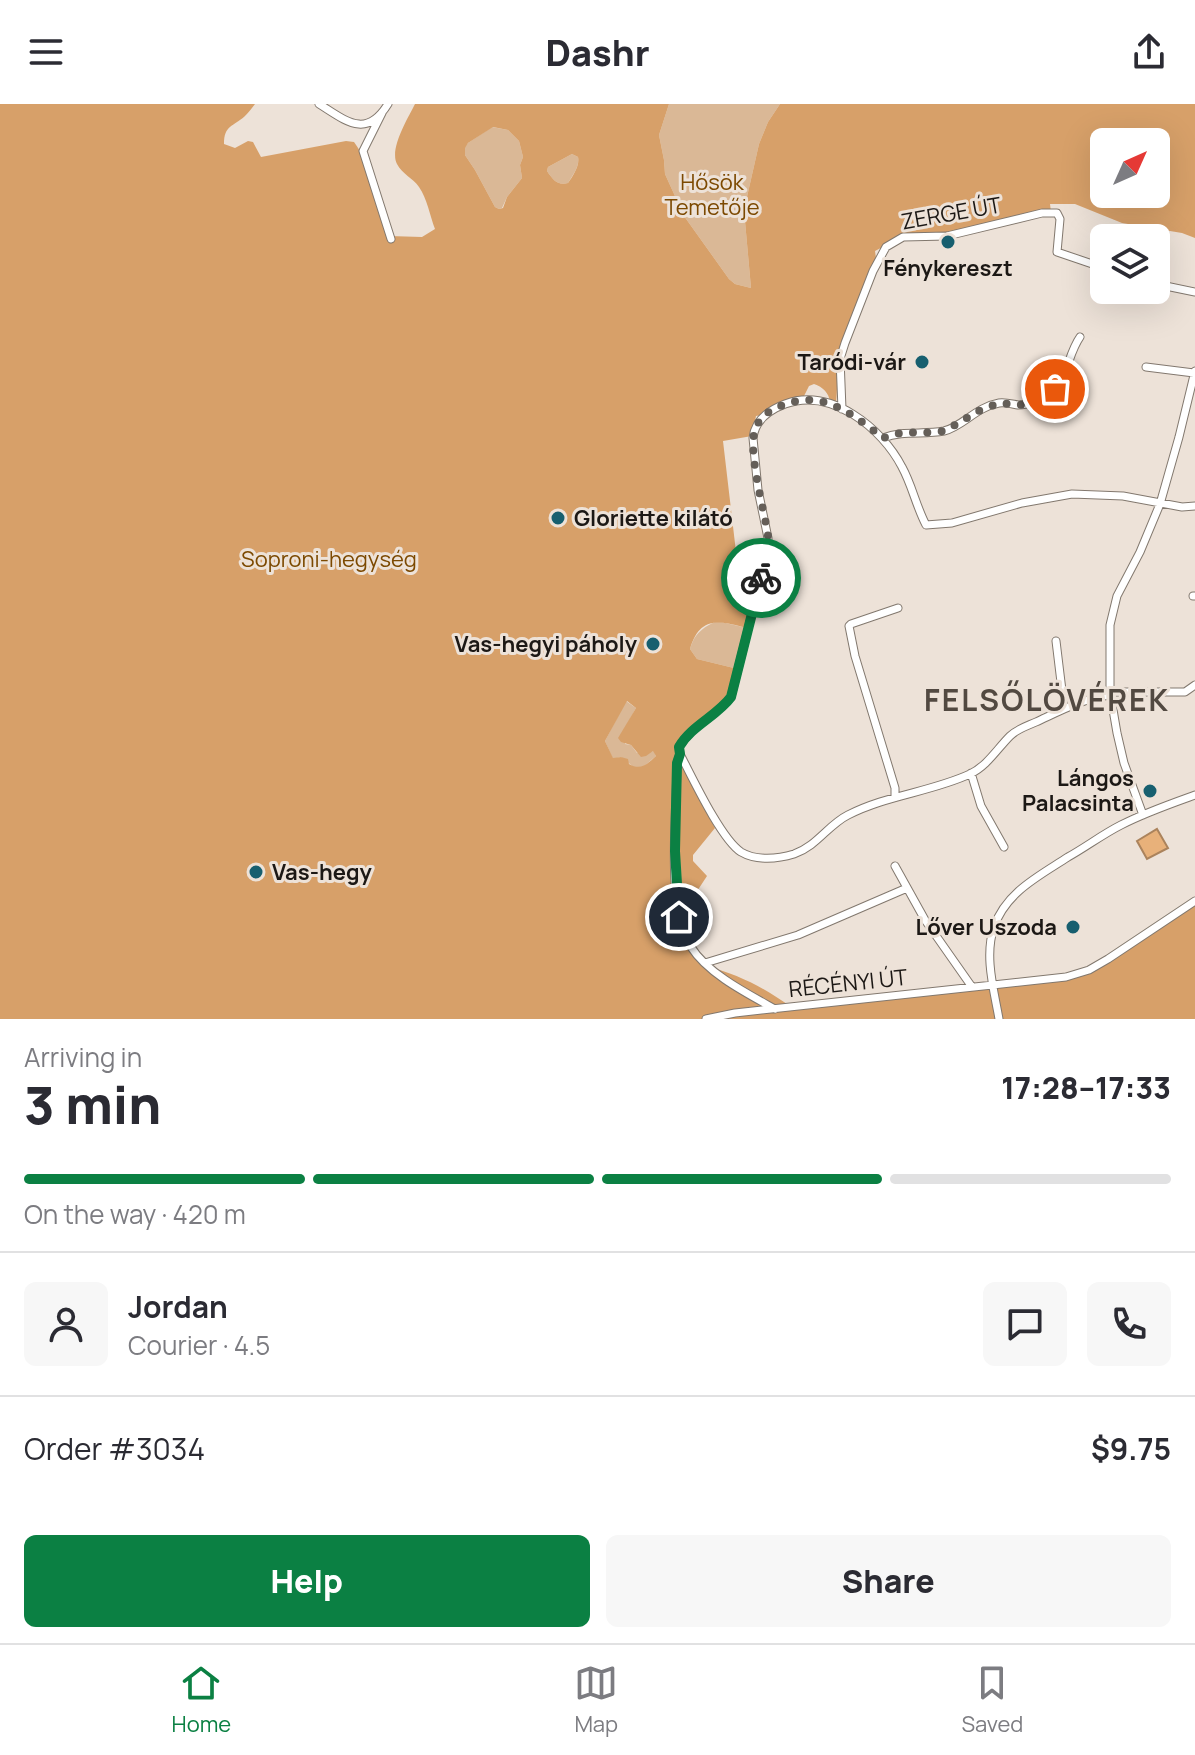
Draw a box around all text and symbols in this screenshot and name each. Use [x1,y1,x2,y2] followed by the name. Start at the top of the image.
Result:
[546,28,649,77] text: Dashr
[24,30,68,74] icon: menu
[1127,30,1171,74] icon: share
[1090,128,1170,208] north arrow
[1090,128,1170,304] map controls
[664,167,760,222] park label: Hősök Temetője
[899,189,1003,237] street label: ZERGE ÚT
[1090,224,1170,304] button: layers
[939,233,957,251] marker: Fénykereszt
[883,253,1013,283] place label: Fénykereszt
[797,347,906,377] place label: Taródi-vár
[913,353,931,371] marker: Taródi-vár
[1021,355,1089,423] pin
[1033,367,1077,411] icon: bag
[574,503,733,533] place label: Gloriette kilátó
[549,509,567,527] marker: Gloriette kilátó
[721,538,801,618] courier
[241,544,417,574] park label: Soproni-hegység
[739,556,783,600] icon: bike
[455,629,638,659] place label: Vas-hegyi páholy
[644,635,662,653] marker: Vas-hegyi páholy
[924,679,1170,720] district label: FELSŐLÖVÉREK
[1022,763,1134,818] place label: Lángos Palacsinta
[1141,782,1159,800] marker: Lángos Palacsinta
[272,857,372,887] place label: Vas-hegy
[247,863,265,881] marker: Vas-hegy
[645,883,713,951] pin
[657,895,701,939] icon: home
[916,912,1057,942] place label: Lőver Uszoda
[1064,918,1082,936] marker: Lőver Uszoda
[787,962,909,1004] street label: RÉCÉNYI ÚT
[24,1039,142,1075] text: Arriving in
[1001,1067,1171,1108] text: 17:28–17:33
[24,1069,161,1140] text: 3 min
[24,1196,246,1232] text: On the way · 420 m
[24,1282,108,1366] button: person
[983,1282,1067,1366] button: chat
[1087,1282,1171,1366] button: phone
[128,1286,228,1327] text: Jordan
[128,1327,270,1363] text: Courier · 4.5
[24,1428,205,1469] text: Order #3034
[1091,1428,1171,1469] text: $9.75
[24,1535,590,1627] button: Help
[606,1535,1171,1627] button: Share
[172,1661,231,1739] tab: Home
[574,1661,618,1739] tab: Map
[961,1661,1023,1739] tab: Saved

